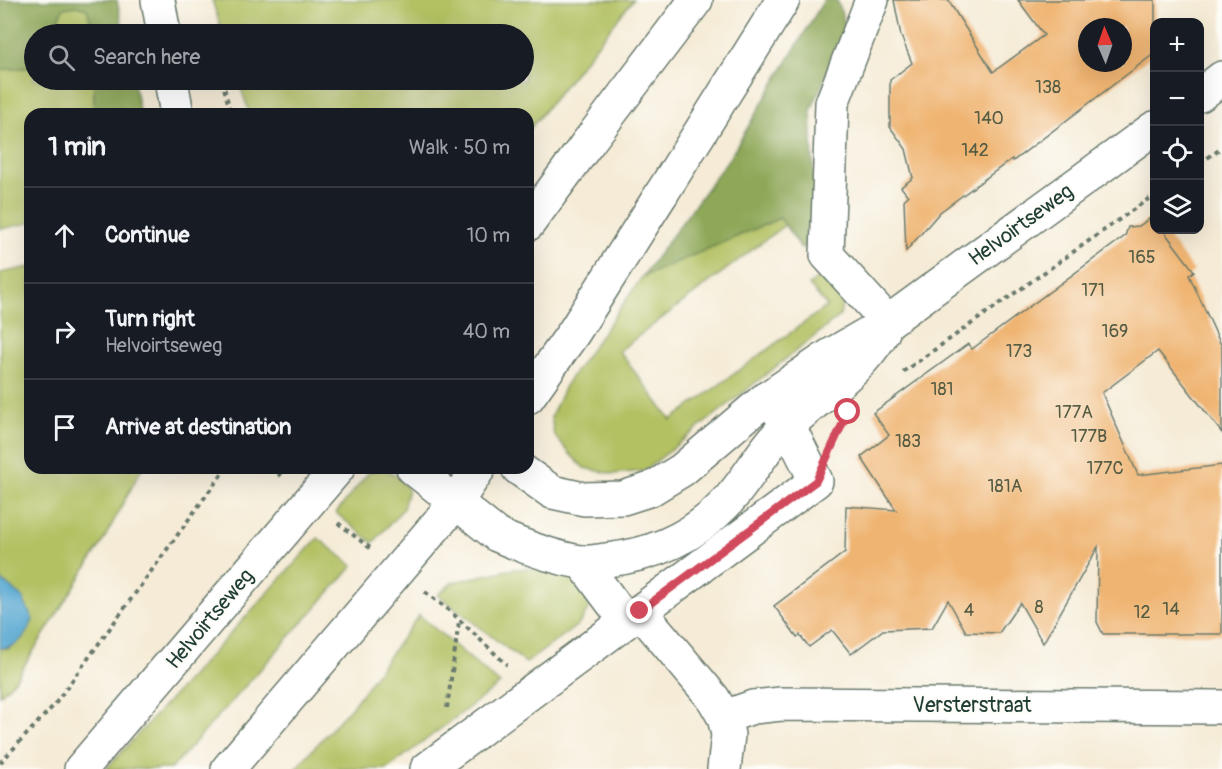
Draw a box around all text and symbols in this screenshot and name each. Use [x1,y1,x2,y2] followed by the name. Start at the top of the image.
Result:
[1078,18,1132,72] north arrow
[1150,18,1204,234] map controls
[1150,18,1204,72] button: +
[24,24,534,90] search box
[45,41,78,74] icon: search
[93,43,200,71] text: Search here
[1150,72,1204,126] button: −
[1035,76,1061,99] house number: 138
[974,107,1004,130] house number: 140
[1150,126,1204,180] button: locate
[48,131,106,163] text: 1 min
[409,135,510,160] text: Walk · 50 m
[961,139,989,162] house number: 142
[963,178,1079,272] street label: Helvoirtseweg
[1150,180,1204,234] button: layers
[48,219,81,252] icon: ahead
[105,221,189,249] text: Continue
[466,223,510,248] text: 10 m
[1128,246,1156,269] house number: 165
[1081,279,1105,302] house number: 171
[105,305,195,333] text: Turn right
[48,315,81,348] icon: right
[463,319,510,344] text: 40 m
[1102,320,1128,343] house number: 169
[105,333,222,358] text: Helvoirtseweg
[1006,340,1032,363] house number: 173
[930,378,954,401] house number: 181
[834,398,860,424] route start
[1055,401,1093,424] house number: 177A
[48,411,81,444] icon: arrive
[105,413,291,441] text: Arrive at destination
[1071,425,1107,448] house number: 177B
[895,430,921,453] house number: 183
[1086,457,1124,480] house number: 177C
[988,475,1023,498] house number: 181A
[160,563,260,675] street label: Helvoirtseweg
[1034,596,1044,619] house number: 8
[626,597,652,623] route end
[1162,598,1180,621] house number: 14
[964,599,975,622] house number: 4
[1133,601,1151,624] house number: 12
[913,692,1032,719] street label: Versterstraat

